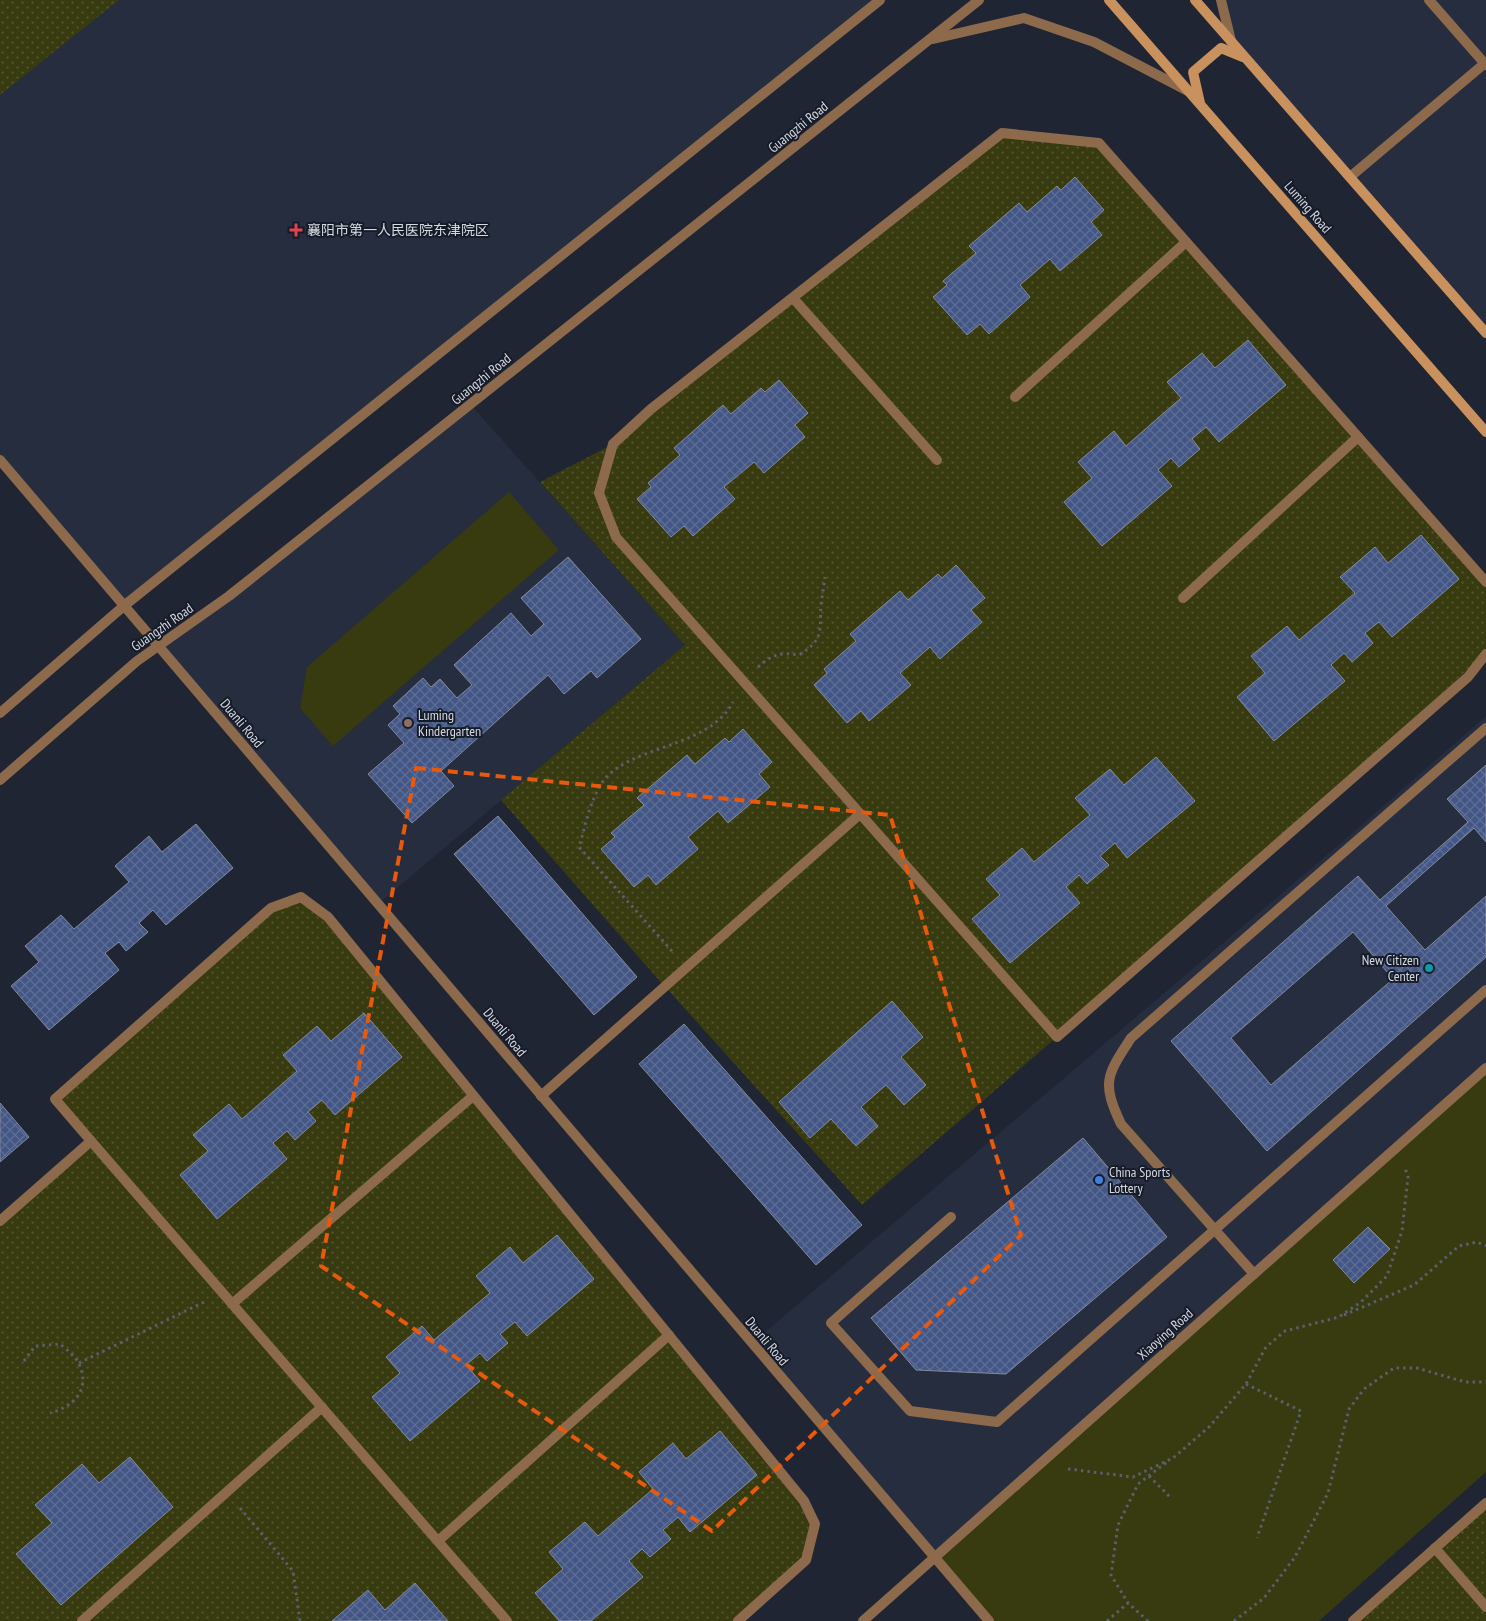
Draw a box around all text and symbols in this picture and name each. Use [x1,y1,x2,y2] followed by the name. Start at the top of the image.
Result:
[764,97,832,157] street label: Guangzhi Road
[1281,177,1335,237] street label: Luming Road
[307,221,489,239] place label: 襄阳市第一人民医院东津院区
[289,223,303,237] marker: 襄阳市第一人民医院东津院区
[447,349,515,409] street label: Guangzhi Road
[127,599,197,655] street label: Guangzhi Road
[216,695,268,751] street label: Duanli Road
[418,706,481,740] place label: Luming Kindergarten
[402,717,414,729] marker: Luming Kindergarten
[1362,951,1419,985] place label: New Citizen Center
[1423,962,1435,974] marker: New Citizen Center
[479,1004,531,1060] street label: Duanli Road
[1109,1163,1170,1197] place label: China Sports Lottery
[1093,1174,1105,1186] marker: China Sports Lottery
[1133,1304,1197,1364] street label: Xiaoying Road
[741,1313,793,1369] street label: Duanli Road

